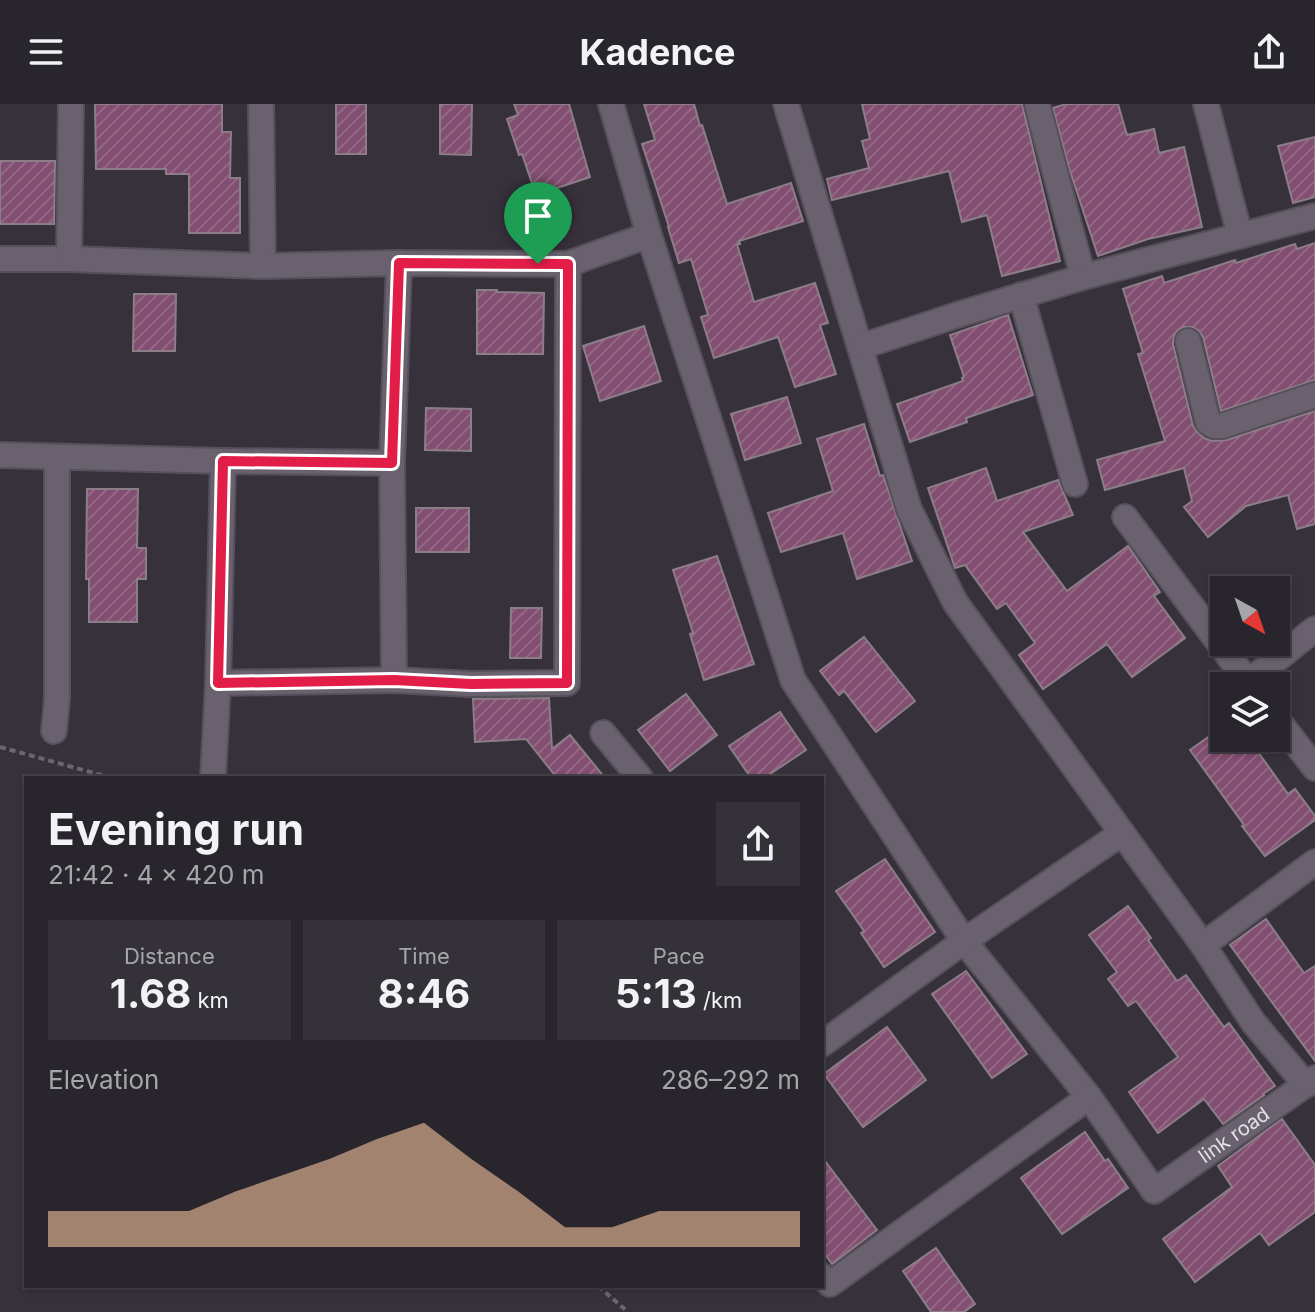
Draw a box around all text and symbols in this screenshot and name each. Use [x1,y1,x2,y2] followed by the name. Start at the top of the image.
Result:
[24,30,68,74] icon: menu
[580,30,735,74] text: Kadence
[1247,30,1291,74] icon: share
[504,182,572,264] pin
[516,194,560,238] icon: arrive
[1210,576,1290,656] north arrow
[1210,576,1290,752] map controls
[1210,672,1290,752] button: layers
[48,802,304,856] text: Evening run
[716,802,800,886] button: share
[48,859,264,890] text: 21:42 · 4 × 420 m
[124,943,215,969] text: Distance
[398,943,450,969] text: Time
[653,943,705,969] text: Pace
[110,969,191,1018] text: 1.68
[378,969,470,1018] text: 8:46
[615,969,697,1018] text: 5:13
[191,987,229,1013] text: km
[697,987,742,1013] text: /km
[48,1064,159,1095] text: Elevation
[661,1064,800,1095] text: 286–292 m
[1194,1102,1274,1168] street label: link road

